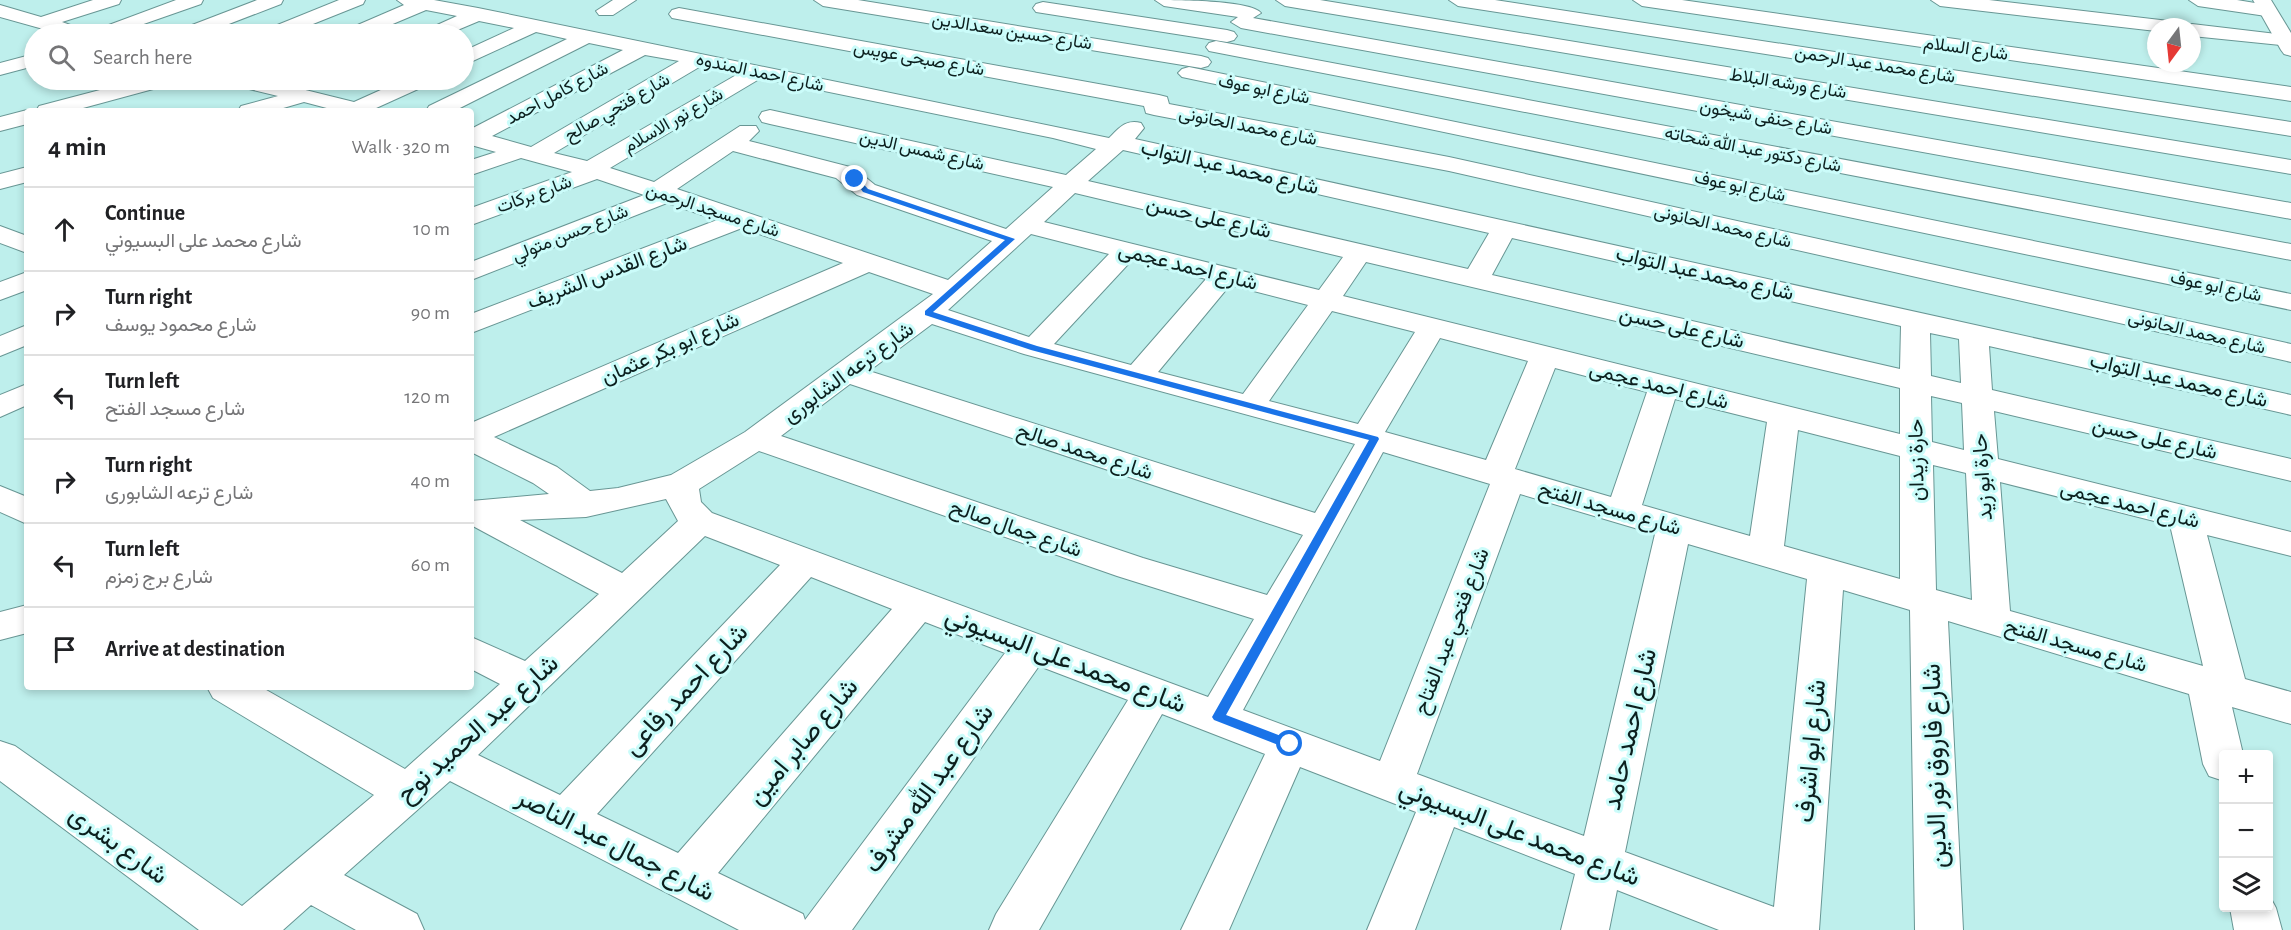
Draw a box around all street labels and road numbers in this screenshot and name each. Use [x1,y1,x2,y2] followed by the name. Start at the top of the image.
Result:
[930,10,1093,56] street label: شارع حسين سعدالدين
[1922,34,2009,66] street label: شارع السلام
[852,39,986,81] street label: شارع صبحى عويس
[1793,43,1956,89] street label: شارع محمد عبد الرحمن
[694,51,825,97] street label: شارع احمد المندوه
[504,59,612,130] street label: شارع كامل احمد
[1728,66,1848,104] street label: شارع ورشه البلاط
[562,71,676,150] street label: شارع فتحي صالح
[1216,72,1311,110] street label: شارع ابو عوف
[621,85,727,158] street label: شارع نور الاسلام
[1698,97,1833,140] street label: شارع حنفى شيخون
[1177,105,1318,151] street label: شارع محمد الحانونى
[1663,121,1843,178] street label: شارع دكتور عبد الله شحاته
[857,128,986,176] street label: شارع شمس الدين
[1138,137,1321,201] street label: شارع محمد عبد التواب
[1692,169,1787,207] street label: شارع ابو عوف
[495,173,575,219] street label: شارع بركات
[643,181,782,243] street label: شارع مسجد الرحمن
[1144,193,1273,245] street label: شارع على حسن
[510,202,633,270] street label: شارع حسن متولي
[1652,202,1793,253] street label: شارع محمد الحانونى
[524,232,691,315] street label: شارع القدس الشريف
[1115,239,1260,297] street label: شارع احمد عجمى
[1613,243,1796,307] street label: شارع محمد عبد التواب
[2168,269,2263,307] street label: شارع ابو عوف
[1617,303,1746,355] street label: شارع على حسن
[2126,308,2267,359] street label: شارع محمد الحانونى
[598,309,743,391] street label: شارع ابو بكر عثمان
[779,318,919,429] street label: شارع ترعه الشابورى
[2087,350,2270,414] street label: شارع محمد عبد التواب
[1586,358,1731,416] street label: شارع احمد عجمى
[2090,414,2219,466] street label: شارع على حسن
[1905,419,1930,501] street label: حارة زيدان
[1013,420,1155,486] street label: شارع محمد صالح
[1969,433,1998,521] street label: حارة ابو زيد
[2057,477,2202,535] street label: شارع احمد عجمى
[1536,478,1683,542] street label: شارع مسجد الفتح
[946,496,1084,564] street label: شارع جمال صالح
[1410,545,1498,719] street label: شارع فتحي عبد الفتاح
[939,602,1189,724] street label: شارع محمد على البسيوني
[2002,615,2149,679] street label: شارع مسجد الفتح
[618,619,756,763] street label: شارع احمد رفاعى
[1599,646,1665,813] street label: شارع احمد حامد
[392,650,566,811] street label: شارع عبد الحميد نوح
[1918,663,1956,869] street label: شارع فاروق نور الدين
[743,673,866,812] street label: شارع صابر امين
[1792,678,1834,824] street label: شارع ابو اشرف
[857,698,1002,880] street label: شارع عبد الله مشرف
[1393,775,1643,897] street label: شارع محمد على البسيوني
[510,783,719,910] street label: شارع جمال عبد الناصر
[62,801,172,892] street label: شارع بشرى

